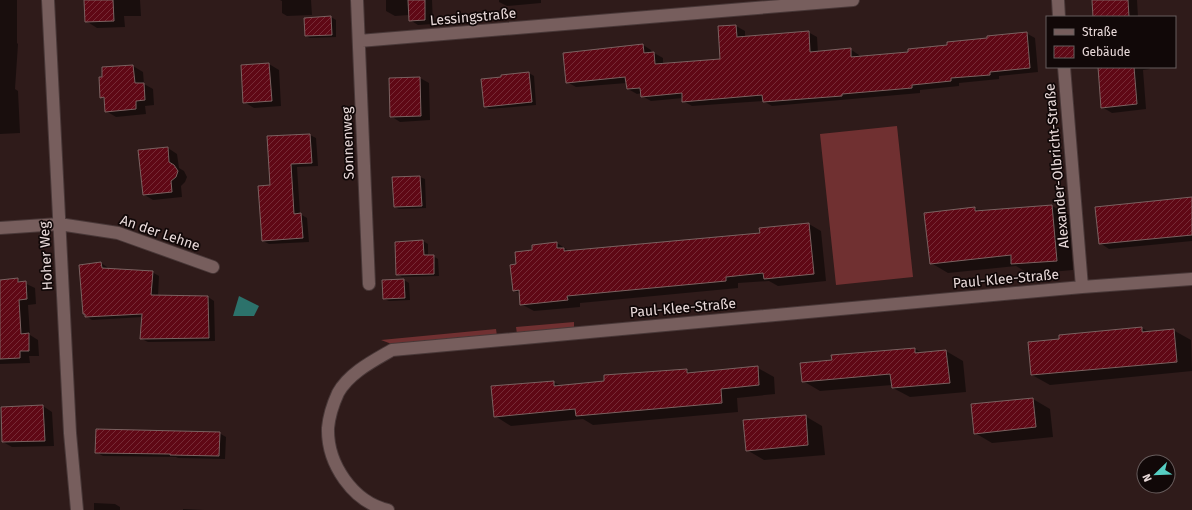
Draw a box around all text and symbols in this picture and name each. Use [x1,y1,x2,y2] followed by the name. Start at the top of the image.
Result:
[429,5,517,29] street label: Lessingstraße
[1046,16,1176,68] legend
[1082,25,1117,39] text: Straße
[1082,45,1130,59] text: Gebäude
[1041,83,1073,249] street label: Alexander-Olbricht-Straße
[338,106,358,180] street label: Sonnenweg
[118,211,202,255] street label: An der Lehne
[36,220,56,291] street label: Hoher Weg
[952,266,1060,292] street label: Paul-Klee-Straße
[629,295,737,321] street label: Paul-Klee-Straße
[1136,454,1176,494] north arrow
[1140,472,1155,484] text: N

